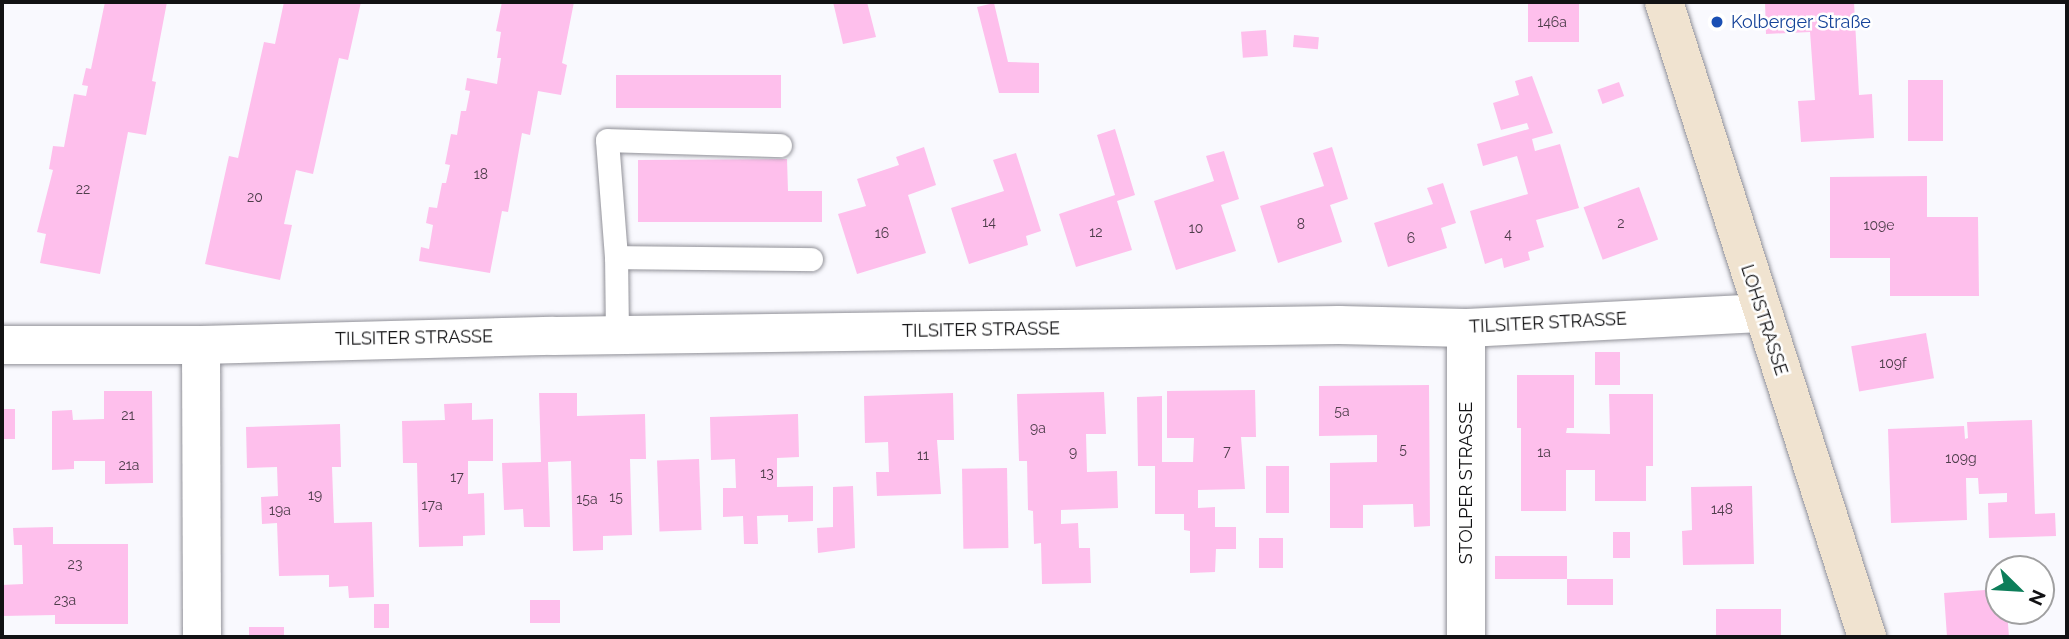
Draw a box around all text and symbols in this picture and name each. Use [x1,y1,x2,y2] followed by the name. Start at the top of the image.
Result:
[1731,11,1871,33] place label: Kolberger Straße
[1537,14,1567,30] house number: 146a
[1709,14,1725,30] marker: Kolberger Straße
[474,166,488,182] house number: 18
[76,181,90,197] house number: 22
[247,189,263,205] house number: 20
[982,214,996,230] house number: 14
[1617,215,1625,231] house number: 2
[1297,216,1305,232] house number: 8
[1864,217,1894,233] house number: 109e
[1189,220,1203,236] house number: 10
[1089,224,1103,240] house number: 12
[875,225,889,241] house number: 16
[1504,226,1512,242] house number: 4
[1407,230,1415,246] house number: 6
[1736,262,1792,378] street label: LOHSTRASSE
[1469,308,1627,338] street label: TILSITER STRASSE
[902,318,1060,342] street label: TILSITER STRASSE
[335,326,493,350] street label: TILSITER STRASSE
[1879,355,1907,371] house number: 109f
[1455,402,1477,564] street label: STOLPER STRASSE
[1334,403,1350,419] house number: 5a
[121,407,135,423] house number: 21
[1030,420,1046,436] house number: 9a
[1399,441,1407,457] house number: 5
[1223,443,1231,459] house number: 7
[1069,444,1077,460] house number: 9
[1537,444,1551,460] house number: 1a
[917,447,929,463] house number: 11
[1945,450,1977,466] house number: 109g
[119,457,139,473] house number: 21a
[760,465,774,481] house number: 13
[450,469,464,485] house number: 17
[308,487,322,503] house number: 19
[609,489,623,505] house number: 15
[576,491,598,507] house number: 15a
[421,497,443,513] house number: 17a
[1711,501,1733,517] house number: 148
[269,502,291,518] house number: 19a
[1985,555,2055,625] north arrow
[68,556,82,572] house number: 23
[2024,587,2050,609] text: N
[54,592,76,608] house number: 23a

